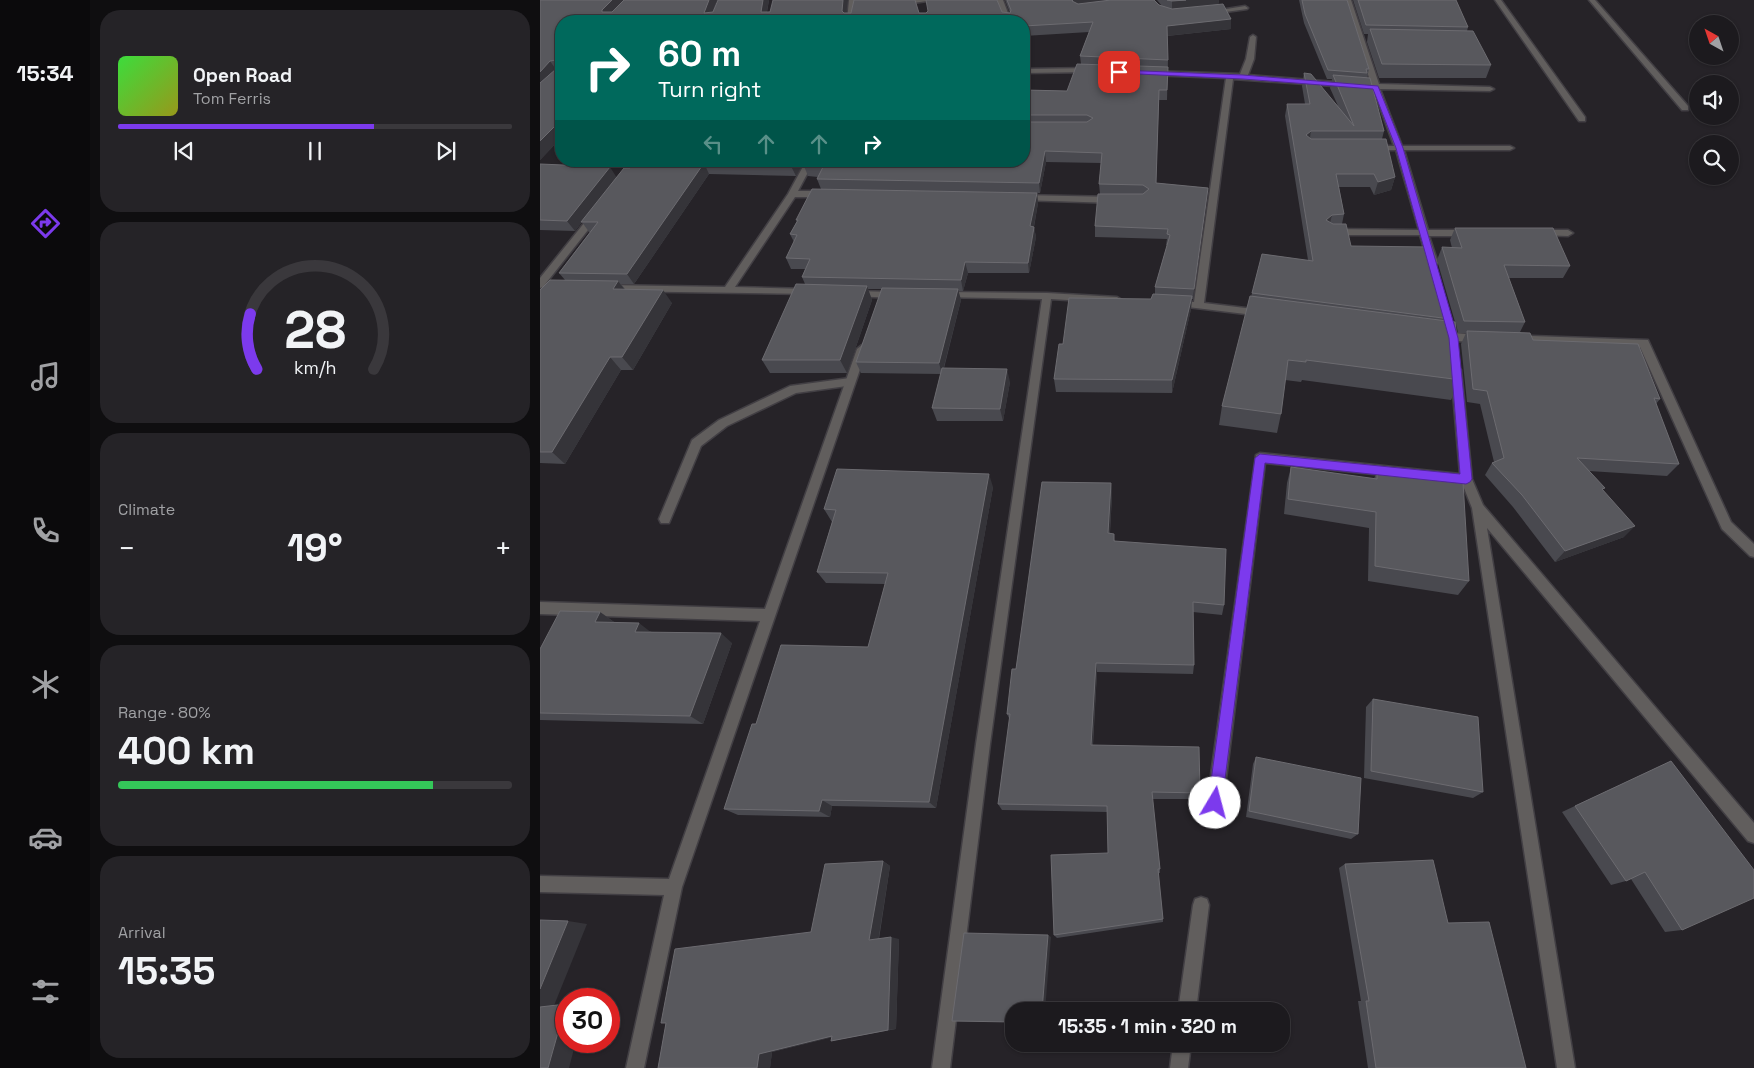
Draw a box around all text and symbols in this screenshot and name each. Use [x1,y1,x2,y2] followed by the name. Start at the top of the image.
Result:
[1689,15,1739,65] north arrow
[1689,15,1739,185] map controls
[658,32,741,76] text: 60 m
[575,35,640,100] icon: right
[1098,51,1140,93] pin
[1105,58,1133,86] icon: arrive
[16,59,74,87] text: 15:34
[193,63,292,88] text: Open Road
[658,75,761,103] text: Turn right
[1689,75,1739,125] button: sound
[193,88,271,109] text: Tom Ferris
[699,130,727,158] icon: left
[752,130,780,158] icon: ahead
[805,130,833,158] icon: ahead
[858,130,886,158] icon: right
[1689,135,1739,185] button: search
[170,137,198,165] icon: previous
[301,137,329,165] icon: pause
[432,137,460,165] icon: next
[28,206,63,241] icon: directions
[284,297,346,363] text: 28
[294,356,336,379] text: km/h
[28,359,63,394] icon: music
[118,499,175,520] text: Climate
[28,513,63,548] icon: phone
[287,524,343,572] text: 19°
[118,530,135,566] text: −
[495,530,512,566] text: +
[28,667,63,702] icon: climate
[118,702,211,723] text: Range · 80%
[118,727,255,775] text: 400 km
[1188,776,1240,828] position arrow
[28,820,63,855] icon: car
[118,922,166,943] text: Arrival
[118,947,215,995] text: 15:35
[28,974,63,1009] icon: filters
[555,988,620,1053] speed limit sign: 30
[1058,1014,1237,1039] text: 15:35 · 1 min · 320 m

